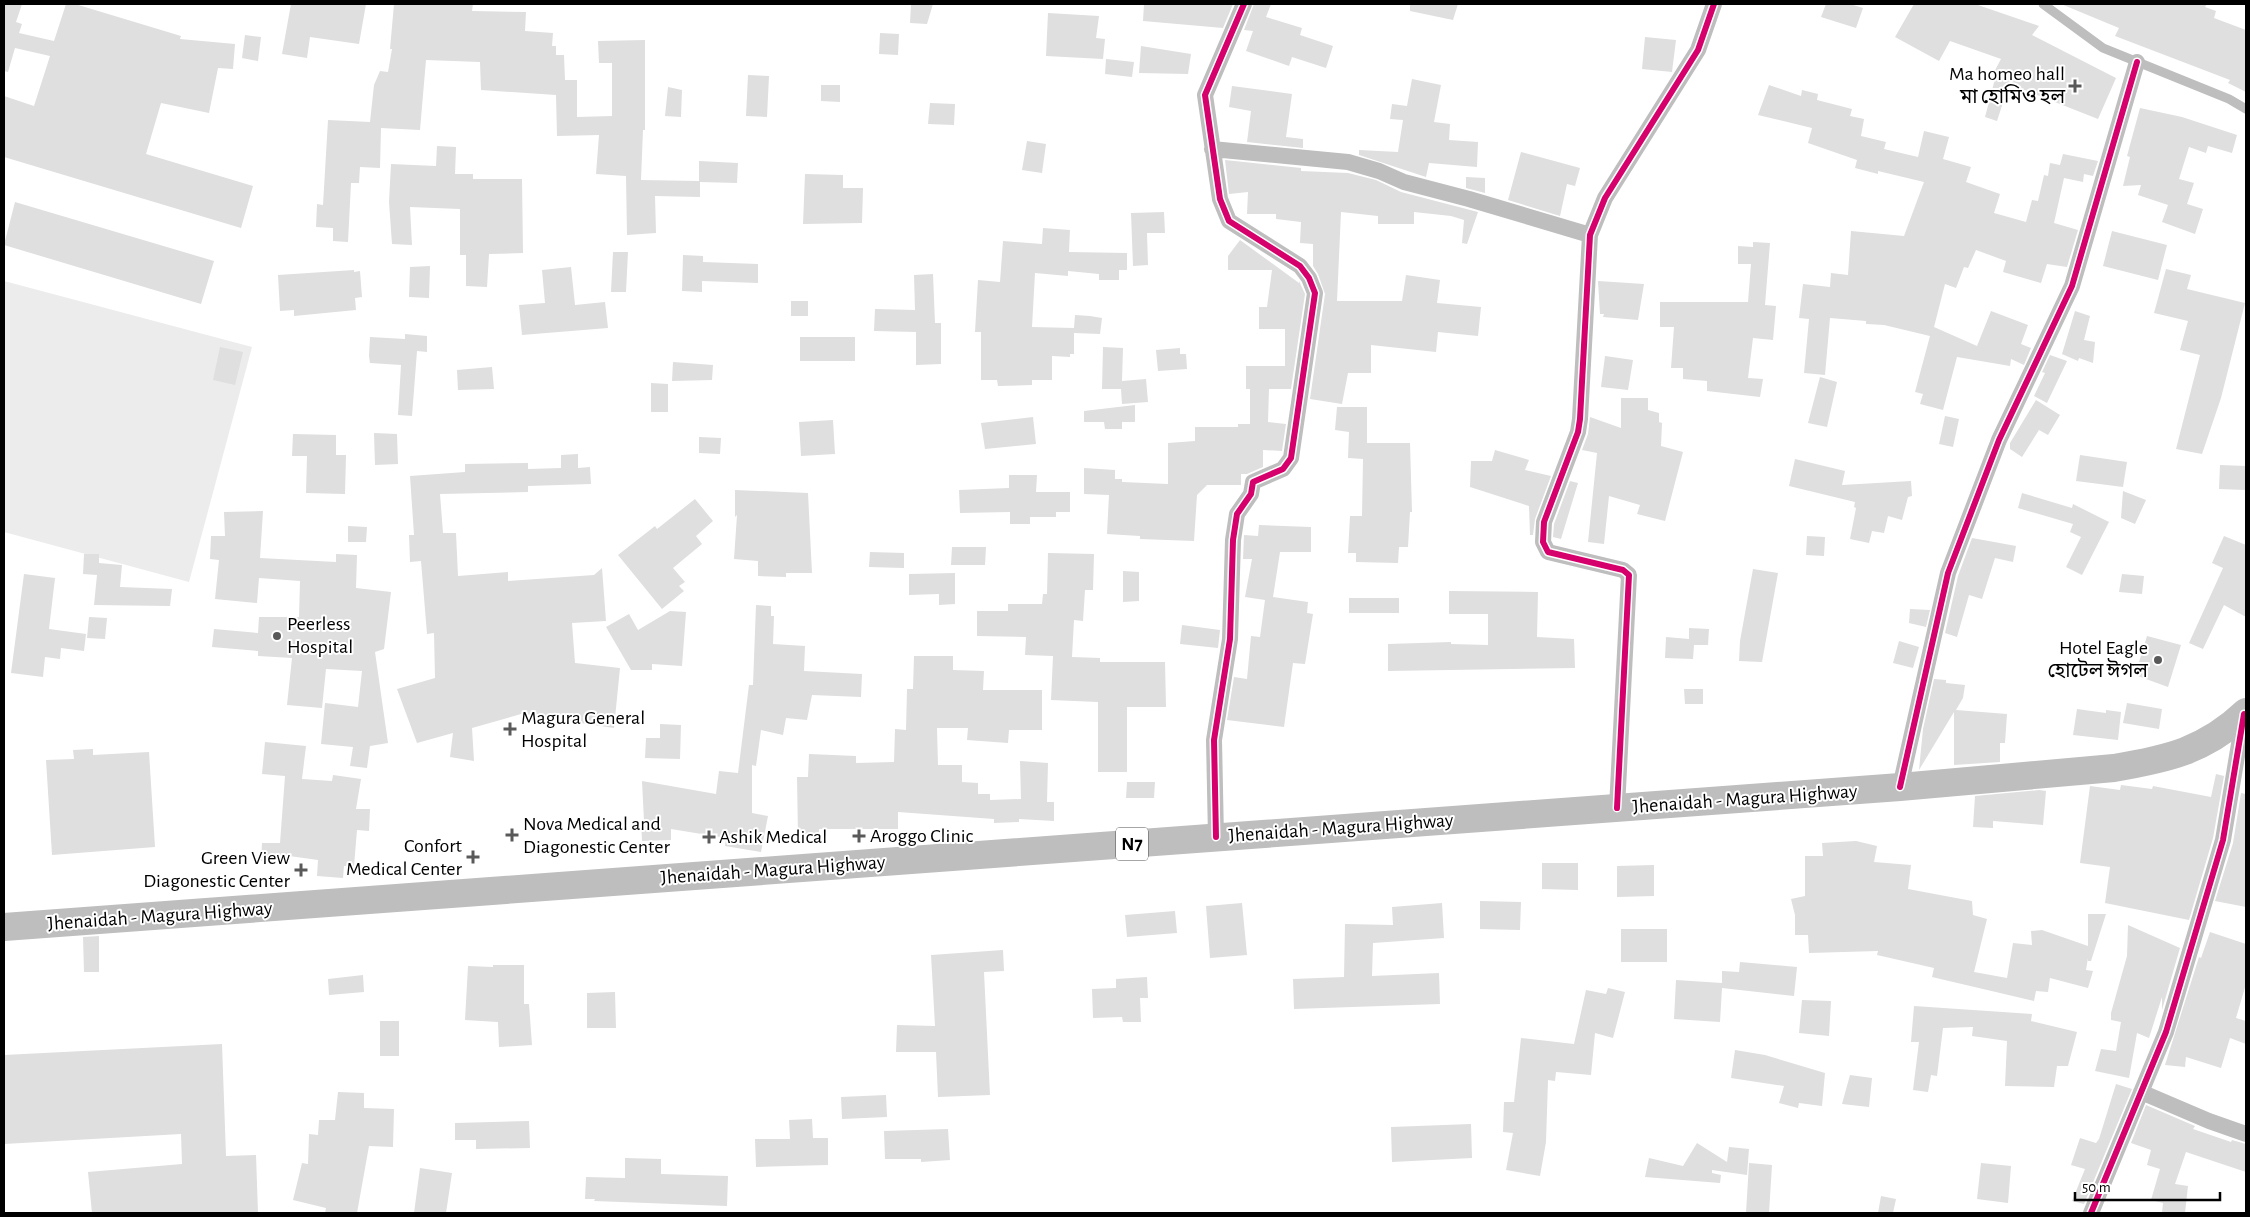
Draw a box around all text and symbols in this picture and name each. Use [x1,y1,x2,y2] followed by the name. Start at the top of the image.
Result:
[1949,64,2065,107] place label: Ma homeo hall মা হোমিও হল
[2069,80,2081,92] marker: Ma homeo hall মা হোমিও হল
[287,614,353,657] place label: Peerless Hospital
[271,630,283,642] marker: Peerless Hospital
[2047,638,2148,681] place label: Hotel Eagle হোটেল ঈগল
[2152,654,2164,666] marker: Hotel Eagle হোটেল ঈগল
[521,708,645,751] place label: Magura General Hospital
[503,722,517,736] marker: Magura General Hospital
[1632,781,1858,817] street label: Jhenaidah - Magura Highway
[1228,810,1454,846] street label: Jhenaidah - Magura Highway
[523,814,670,857] place label: Nova Medical and Diagonestic Center
[870,826,974,846] place label: Aroggo Clinic
[719,827,827,847] place label: Ashik Medical
[505,828,519,842] marker: Nova Medical and Diagonestic Center
[1116,828,1148,861] road number: N7
[852,829,866,843] marker: Aroggo Clinic
[703,831,715,843] marker: Ashik Medical
[346,836,463,879] place label: Confort Medical Center
[143,848,291,891] place label: Green View Diagonestic Center
[466,850,480,864] marker: Confort Medical Center
[660,852,886,888] street label: Jhenaidah - Magura Highway
[294,863,308,877] marker: Green View Diagonestic Center
[47,898,273,934] street label: Jhenaidah - Magura Highway
[2075,1170,2220,1202] scale bar
[2082,1180,2111,1195] text: 50 m

